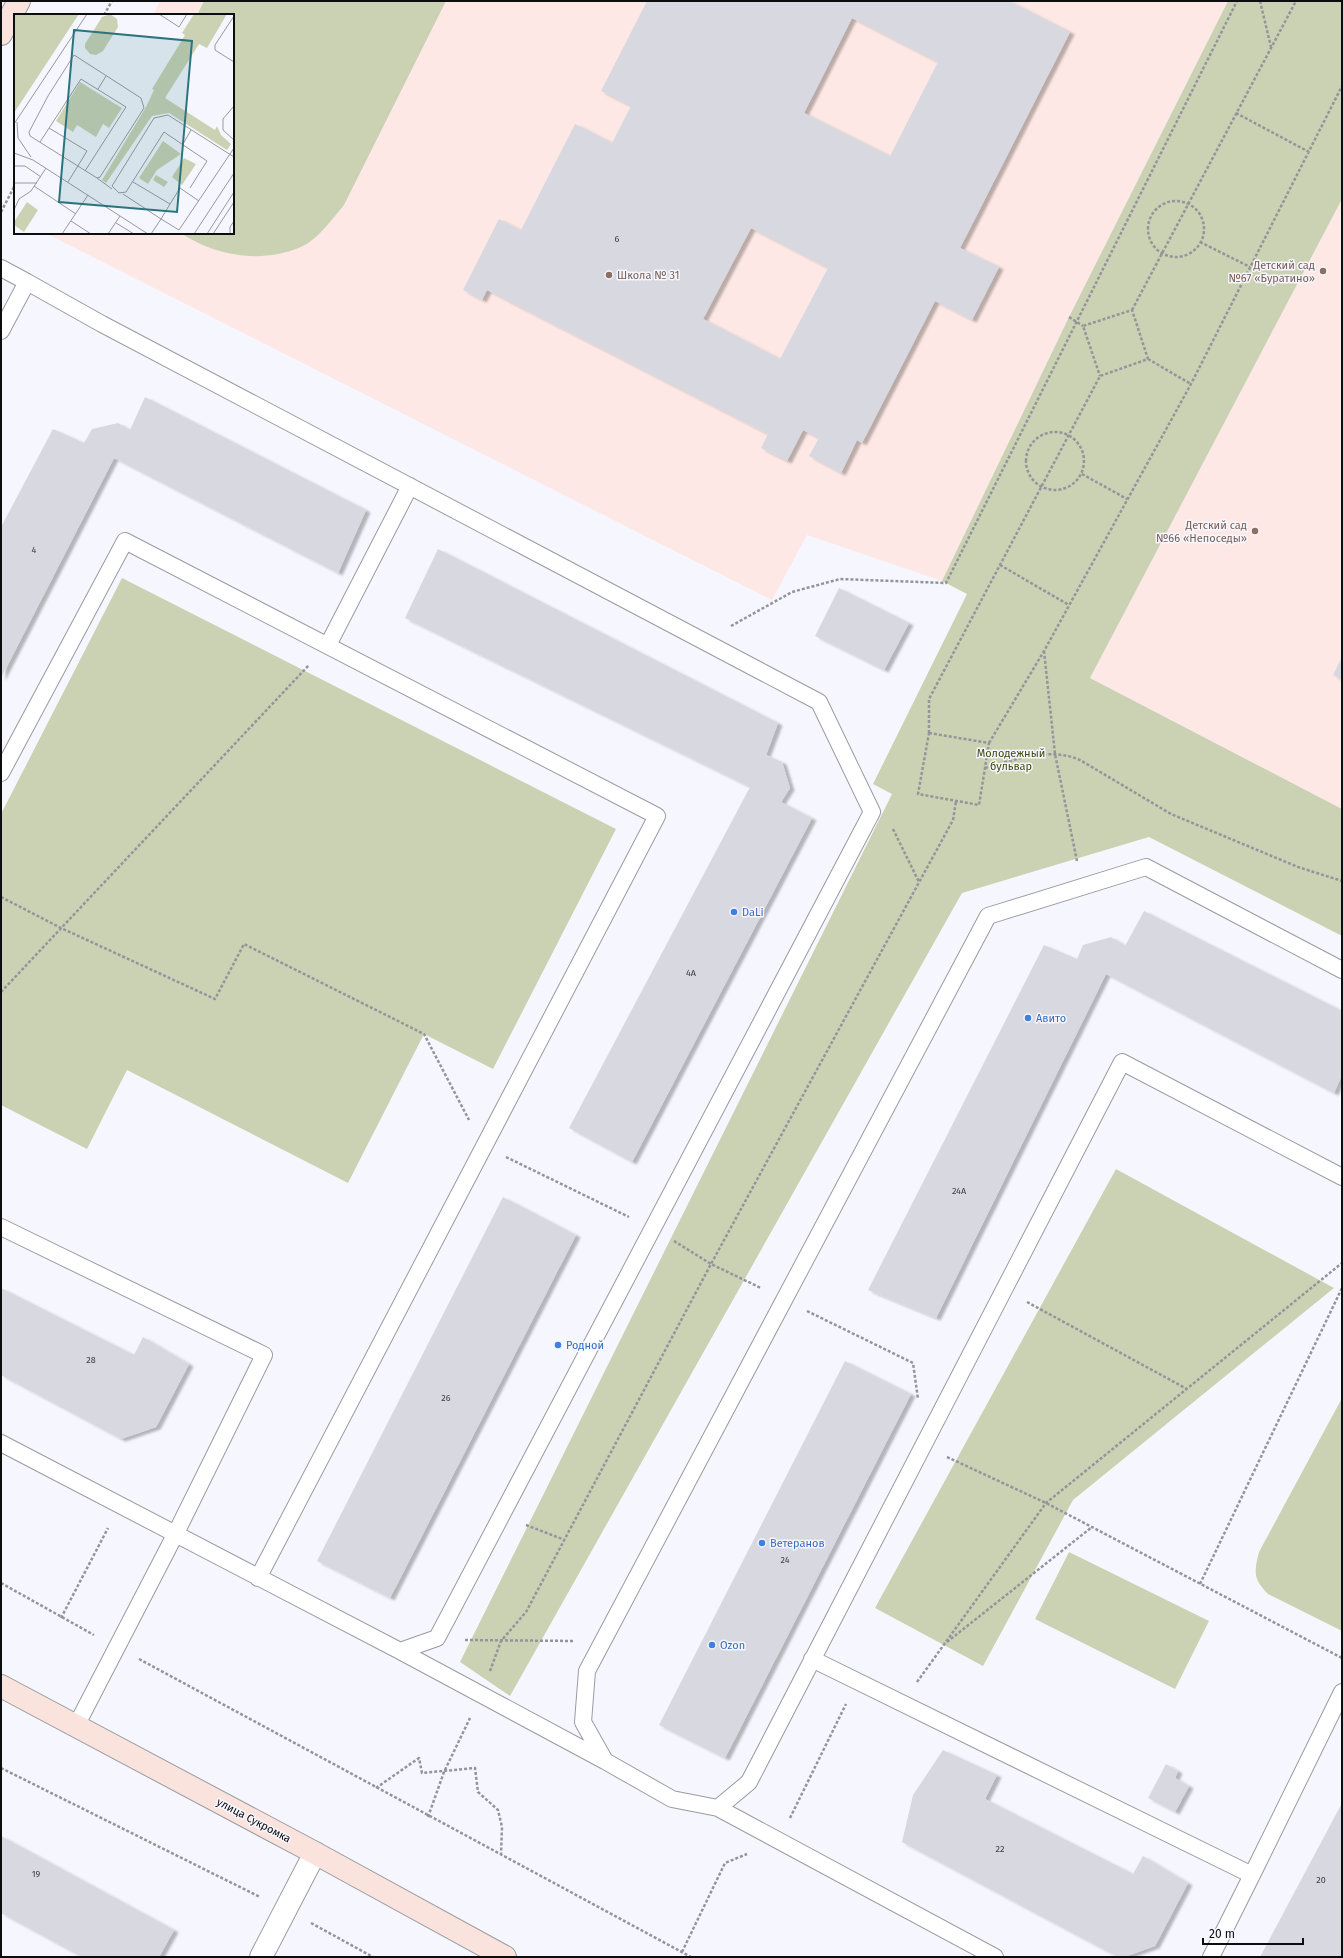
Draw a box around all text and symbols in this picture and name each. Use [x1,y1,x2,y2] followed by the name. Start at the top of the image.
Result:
[14,14,234,234] inset map
[615,234,620,244] house number: 6
[1229,259,1315,285] place label: Детский сад №67 «Буратино»
[1318,266,1328,276] marker: Детский сад №67 «Буратино»
[617,269,680,282] place label: Школа № 31
[604,270,614,280] marker: Школа № 31
[1156,519,1247,545] place label: Детский сад №66 «Непоседы»
[1250,526,1260,536] marker: Детский сад №66 «Непоседы»
[32,545,37,555] house number: 4
[977,747,1045,773] park label: Молодежный бульвар
[742,906,764,919] place label: DaLi
[729,907,739,917] marker: DaLi
[686,968,697,978] house number: 4А
[1036,1012,1066,1025] place label: Авито
[1023,1013,1033,1023] marker: Авито
[952,1186,967,1196] house number: 24А
[566,1339,604,1352] place label: Родной
[553,1340,563,1350] marker: Родной
[86,1355,96,1365] house number: 28
[441,1393,451,1403] house number: 26
[770,1537,825,1550] place label: Ветеранов
[757,1538,767,1548] marker: Ветеранов
[780,1555,790,1565] house number: 24
[720,1639,745,1652] place label: Ozon
[707,1640,717,1650] marker: Ozon
[214,1795,293,1845] street label: улица Сукромка
[996,1844,1004,1854] house number: 22
[32,1869,41,1879] house number: 19
[1316,1875,1326,1885] house number: 20
[1203,1920,1303,1946] scale bar
[1209,1927,1235,1941] text: 20 m

